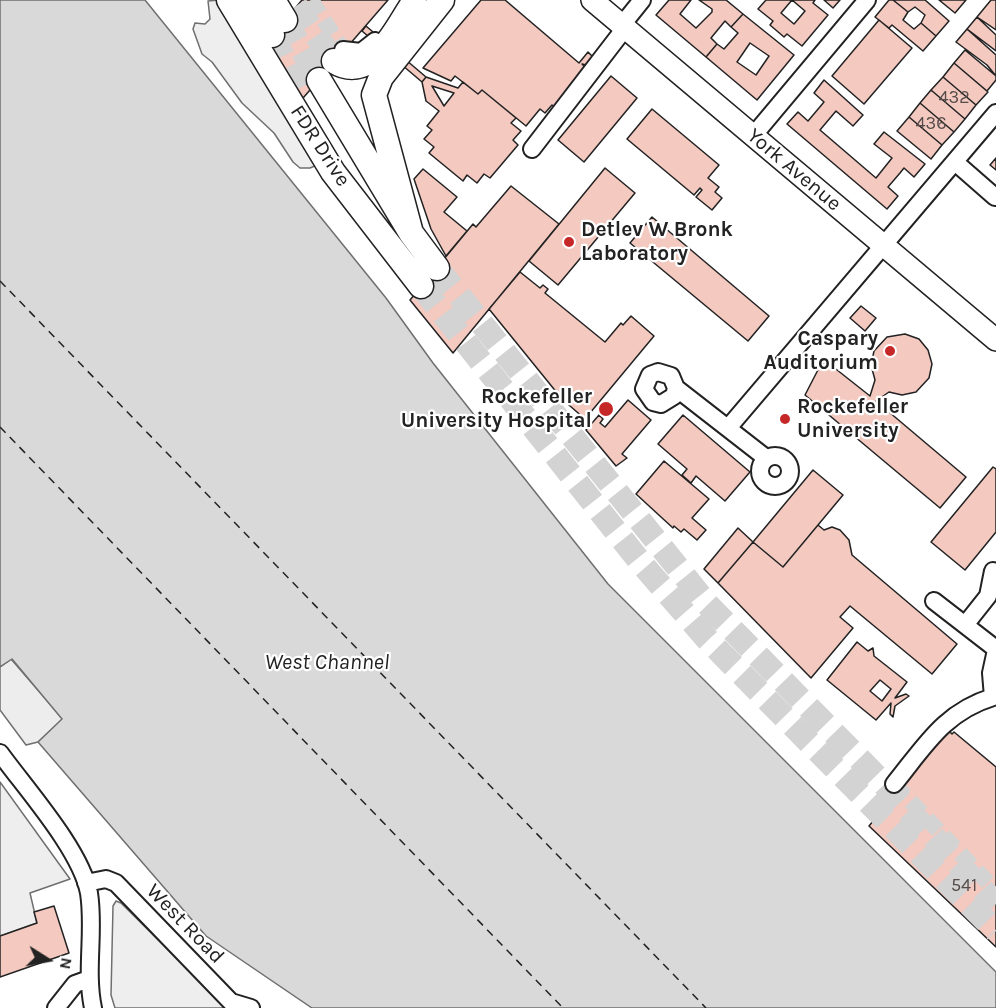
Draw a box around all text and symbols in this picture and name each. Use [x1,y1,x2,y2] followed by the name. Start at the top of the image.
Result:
[938,87,970,109] house number: 432
[284,101,356,191] street label: FDR Drive
[916,113,946,135] house number: 436
[742,123,846,217] street label: York Avenue
[581,217,733,267] place label: Detlev W Bronk Laboratory
[562,235,576,249] marker: Detlev W Bronk Laboratory
[764,326,878,376] place label: Caspary Auditorium
[883,344,897,358] marker: Caspary Auditorium
[401,384,592,434] place label: Rockefeller University Hospital
[797,394,908,444] place label: Rockefeller University
[597,400,615,418] marker: Rockefeller University Hospital
[778,412,792,426] marker: Rockefeller University
[265,650,389,676] water label: West Channel
[951,875,977,897] house number: 541
[141,879,229,969] street label: West Road
[18,930,78,990] north arrow
[56,956,77,971] text: N

